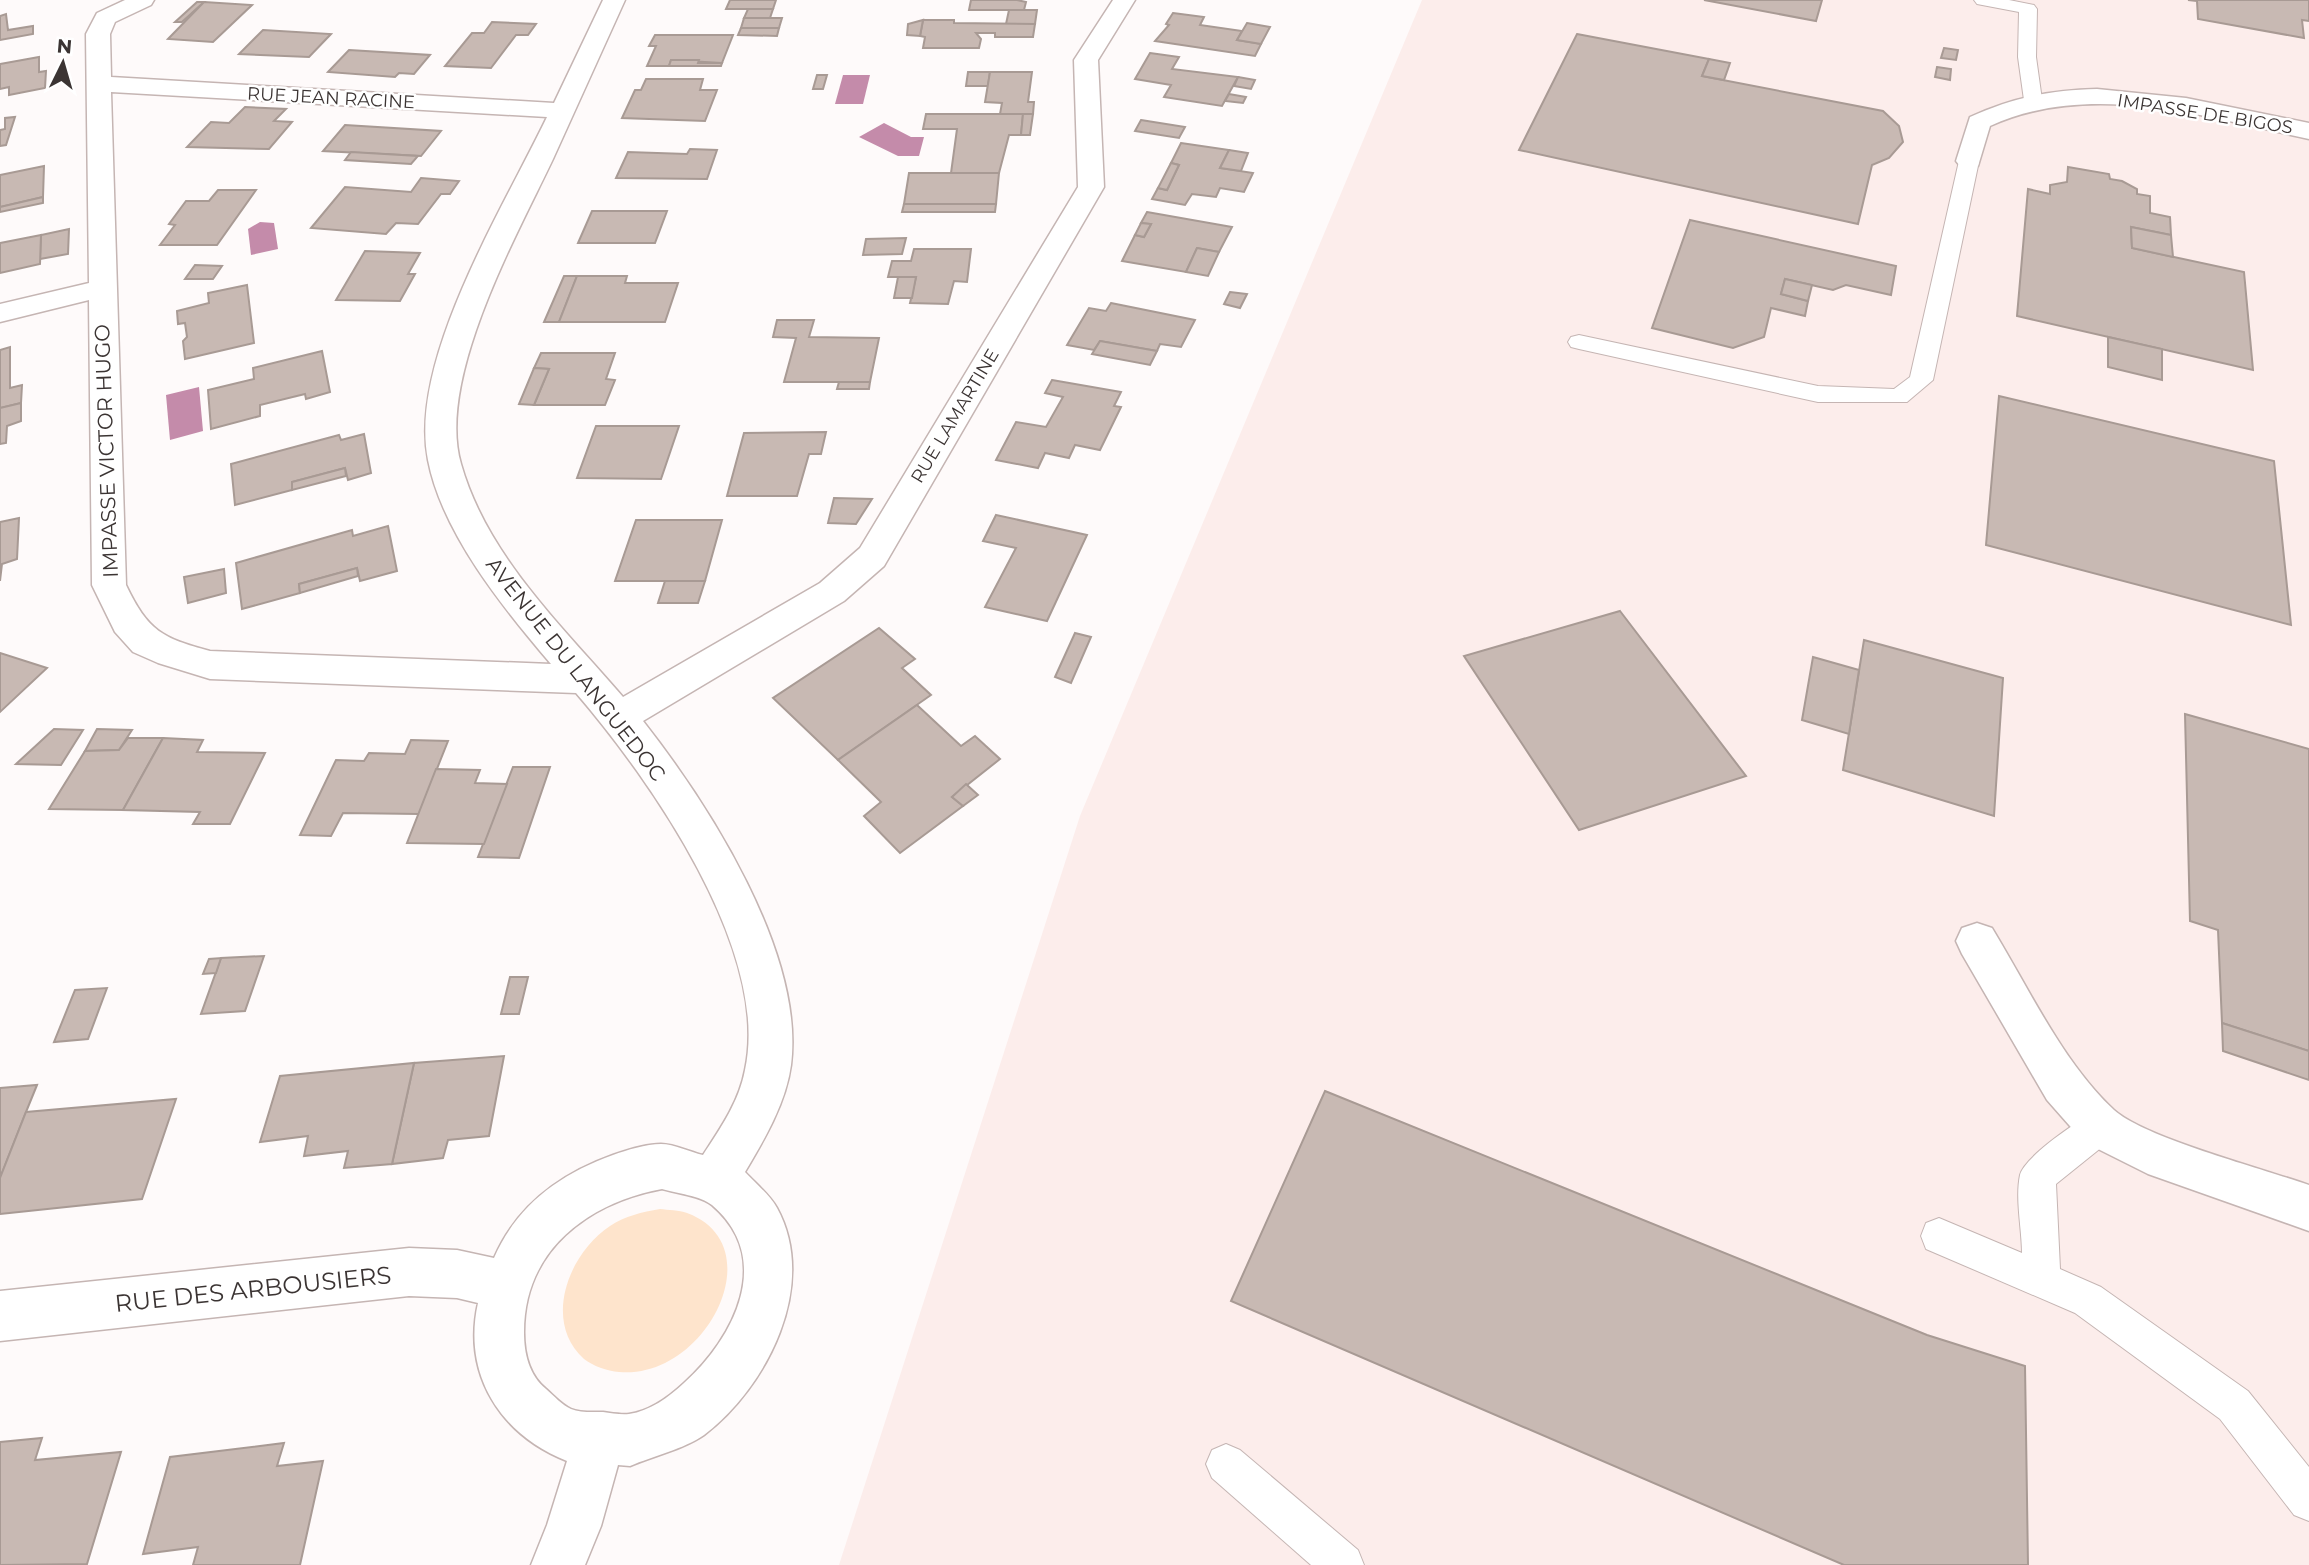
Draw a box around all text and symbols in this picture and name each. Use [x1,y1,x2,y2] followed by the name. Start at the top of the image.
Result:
[28,28,98,98] north arrow
[56,34,73,59] text: N
[247,83,415,113] street label: RUE JEAN RACINE
[2116,89,2294,139] street label: IMPASSE DE BIGOS
[89,324,123,578] street label: IMPASSE VICTOR HUGO
[906,345,1004,487] street label: RUE LAMARTINE
[481,552,671,786] street label: AVENUE DU LANGUEDOC
[113,1260,393,1318] street label: RUE DES ARBOUSIERS

